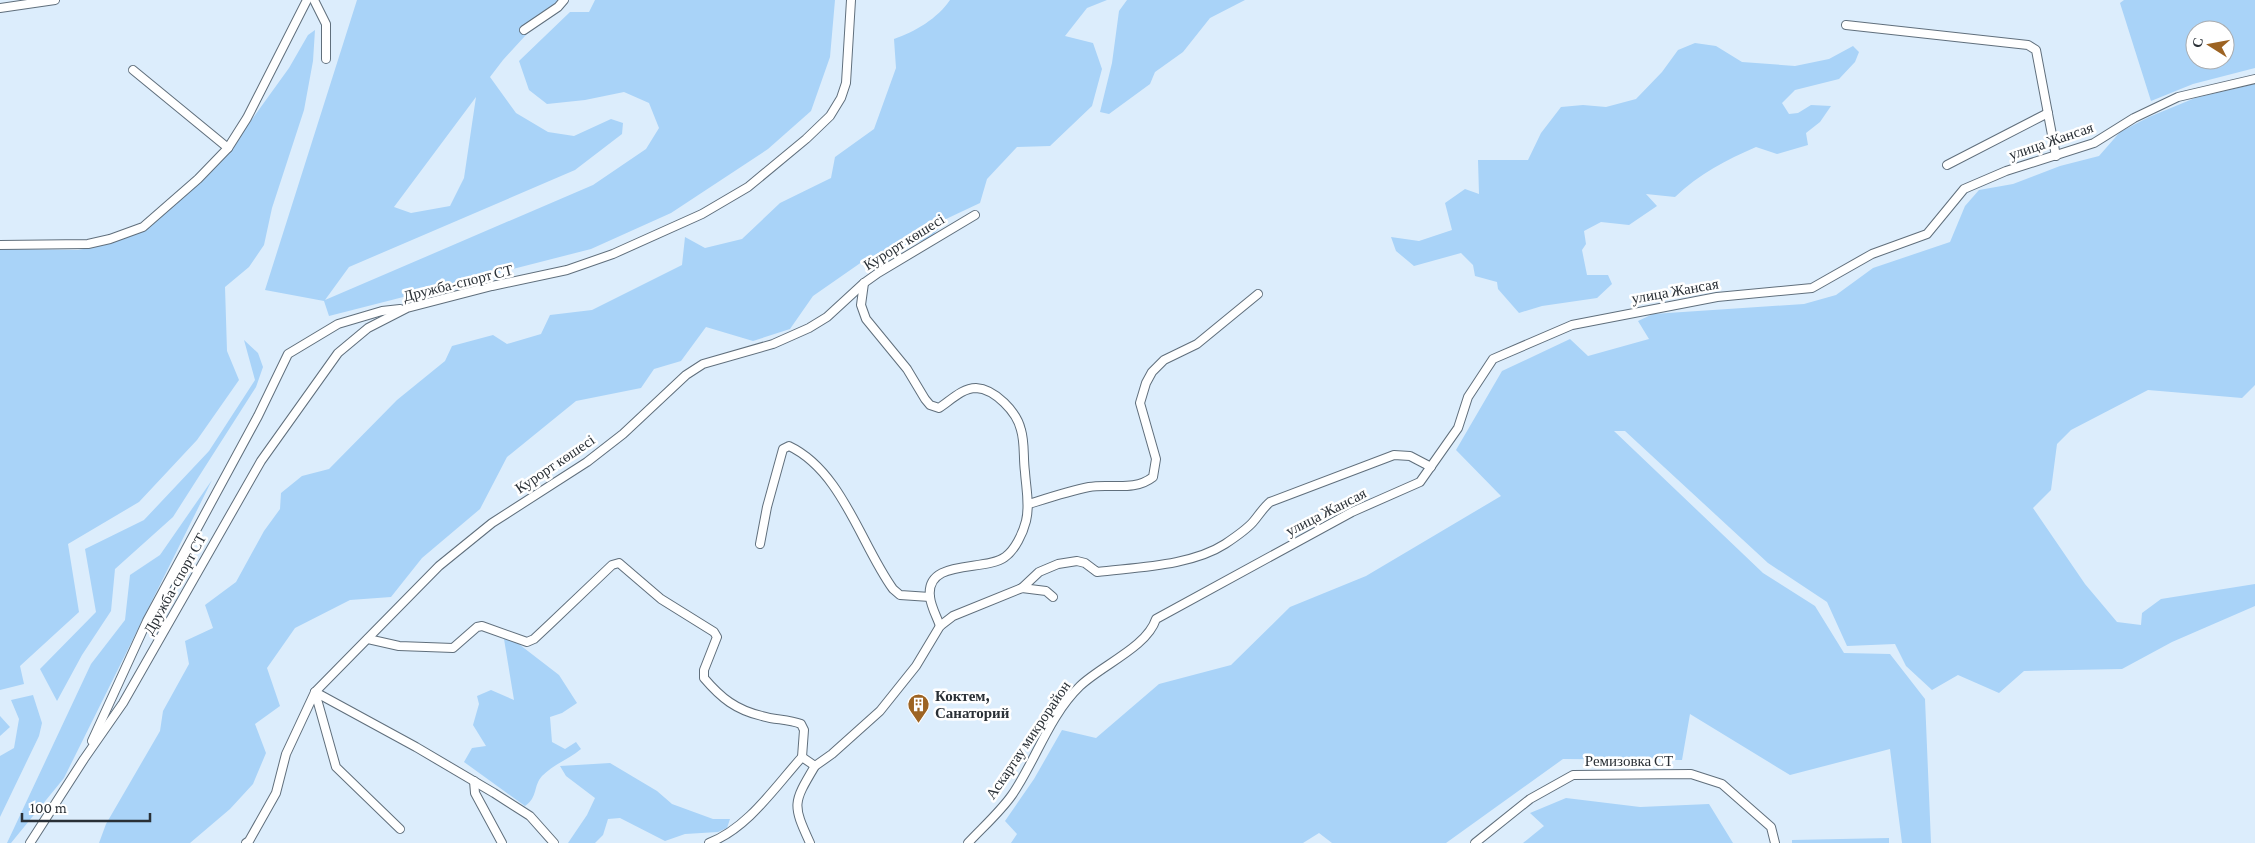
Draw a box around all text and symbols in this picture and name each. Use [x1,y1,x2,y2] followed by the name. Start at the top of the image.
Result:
[2185,20,2235,70] north arrow
[2188,36,2206,49] text: С
[2007,119,2095,163] street label: улица Жансая
[861,211,947,273] street label: Курорт көшесі
[401,262,515,304] street label: Дружба-спорт СТ
[1630,275,1720,307] street label: улица Жансая
[512,432,598,496] street label: Курорт көшесі
[1283,485,1369,539] street label: улица Жансая
[141,531,209,637] street label: Дружба-спорт СТ
[983,678,1073,802] street label: Аскартау микрорайон
[935,688,1010,721] place label: Коктем, Санаторий
[907,693,931,724] building icon: Коктем, Санаторий
[1585,753,1673,769] street label: Ремизовка СТ
[22,790,150,822] scale bar
[30,800,67,816] text: 100 m

